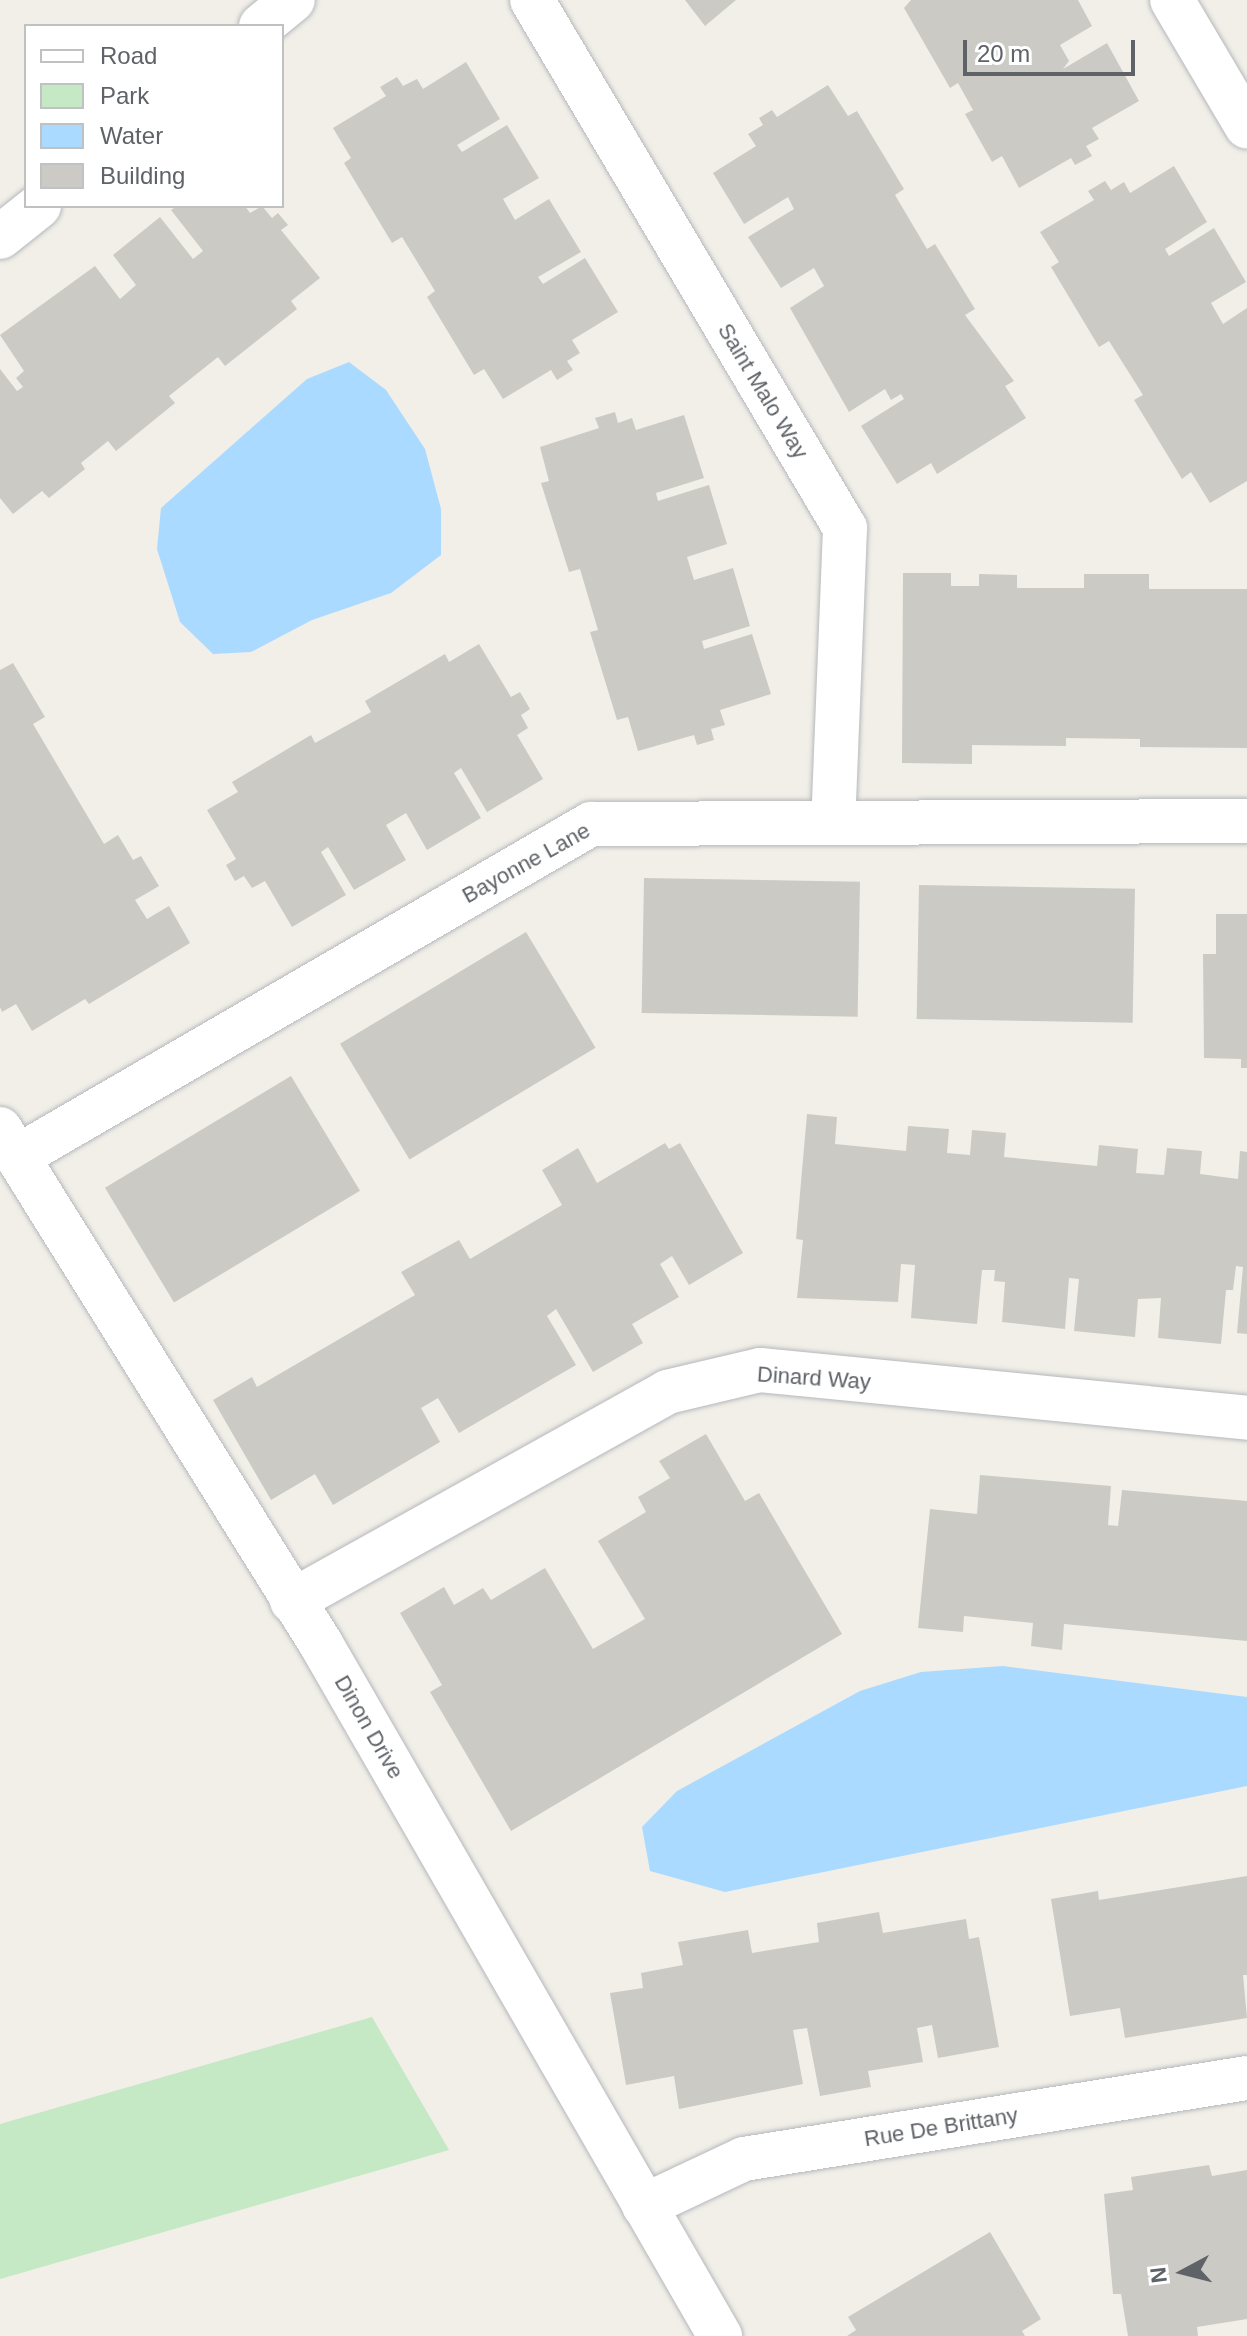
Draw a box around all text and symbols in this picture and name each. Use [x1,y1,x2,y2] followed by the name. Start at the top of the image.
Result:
[24,24,284,208] legend
[967,24,1139,74] scale bar
[977,40,1030,67] text: 20 m
[100,42,157,69] text: Road
[100,82,149,109] text: Park
[100,122,163,149] text: Water
[100,162,185,189] text: Building
[712,319,814,463] street label: Saint Malo Way
[458,817,594,909] street label: Bayonne Lane
[756,1361,872,1395] street label: Dinard Way
[329,1671,409,1783] street label: Dinon Drive
[862,2102,1020,2152] street label: Rue De Brittany
[1143,2232,1223,2312] north arrow
[1145,2266,1172,2284] text: N

